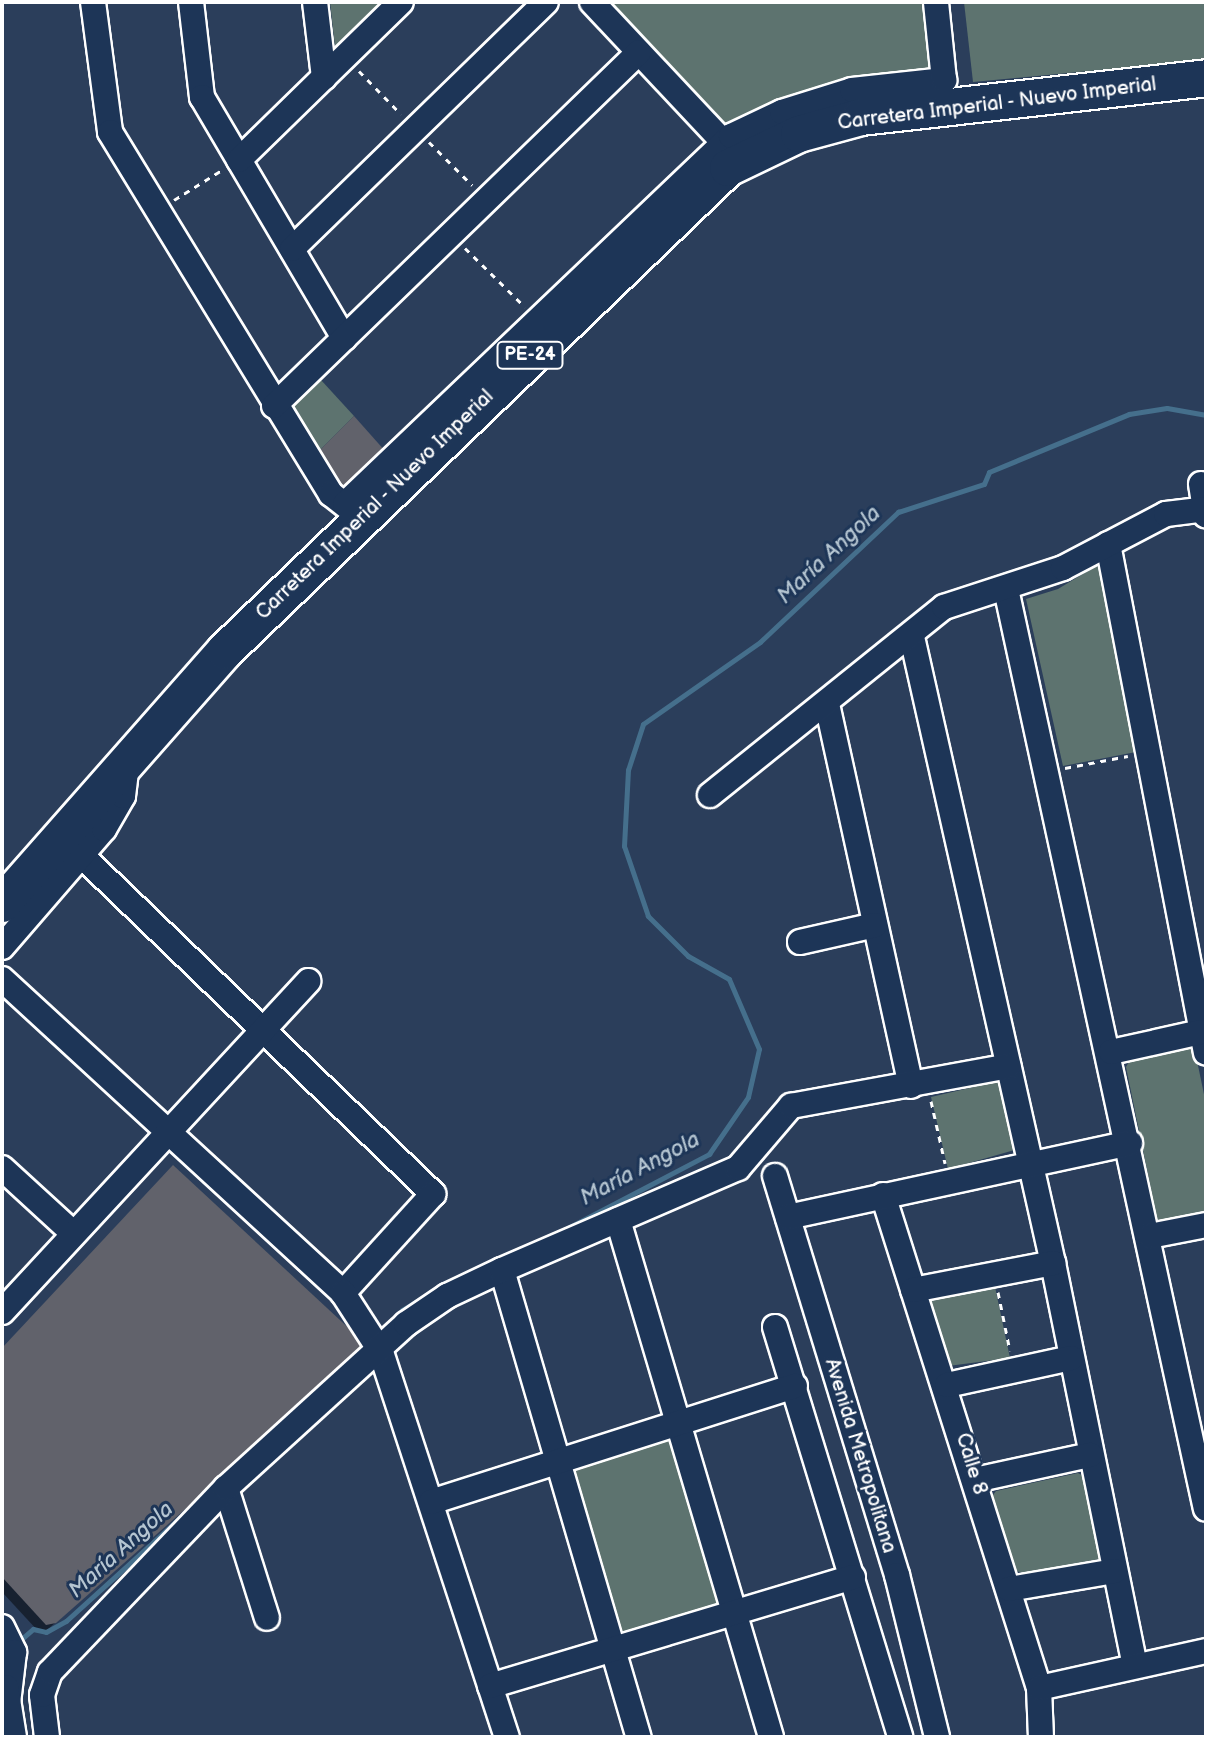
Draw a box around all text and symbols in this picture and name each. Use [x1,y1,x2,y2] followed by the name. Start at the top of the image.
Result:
[836,72,1158,136] street label: Carretera Imperial - Nuevo Imperial
[496,341,564,369] road number: PE-24
[251,384,499,626] street label: Carretera Imperial - Nuevo Imperial
[772,500,886,610] water label: María Angola
[576,1126,704,1212] water label: María Angola
[819,1356,901,1556] street label: Avenida Metropolitana
[950,1430,992,1498] street label: Calle 8
[63,1496,179,1604] water label: María Angola

